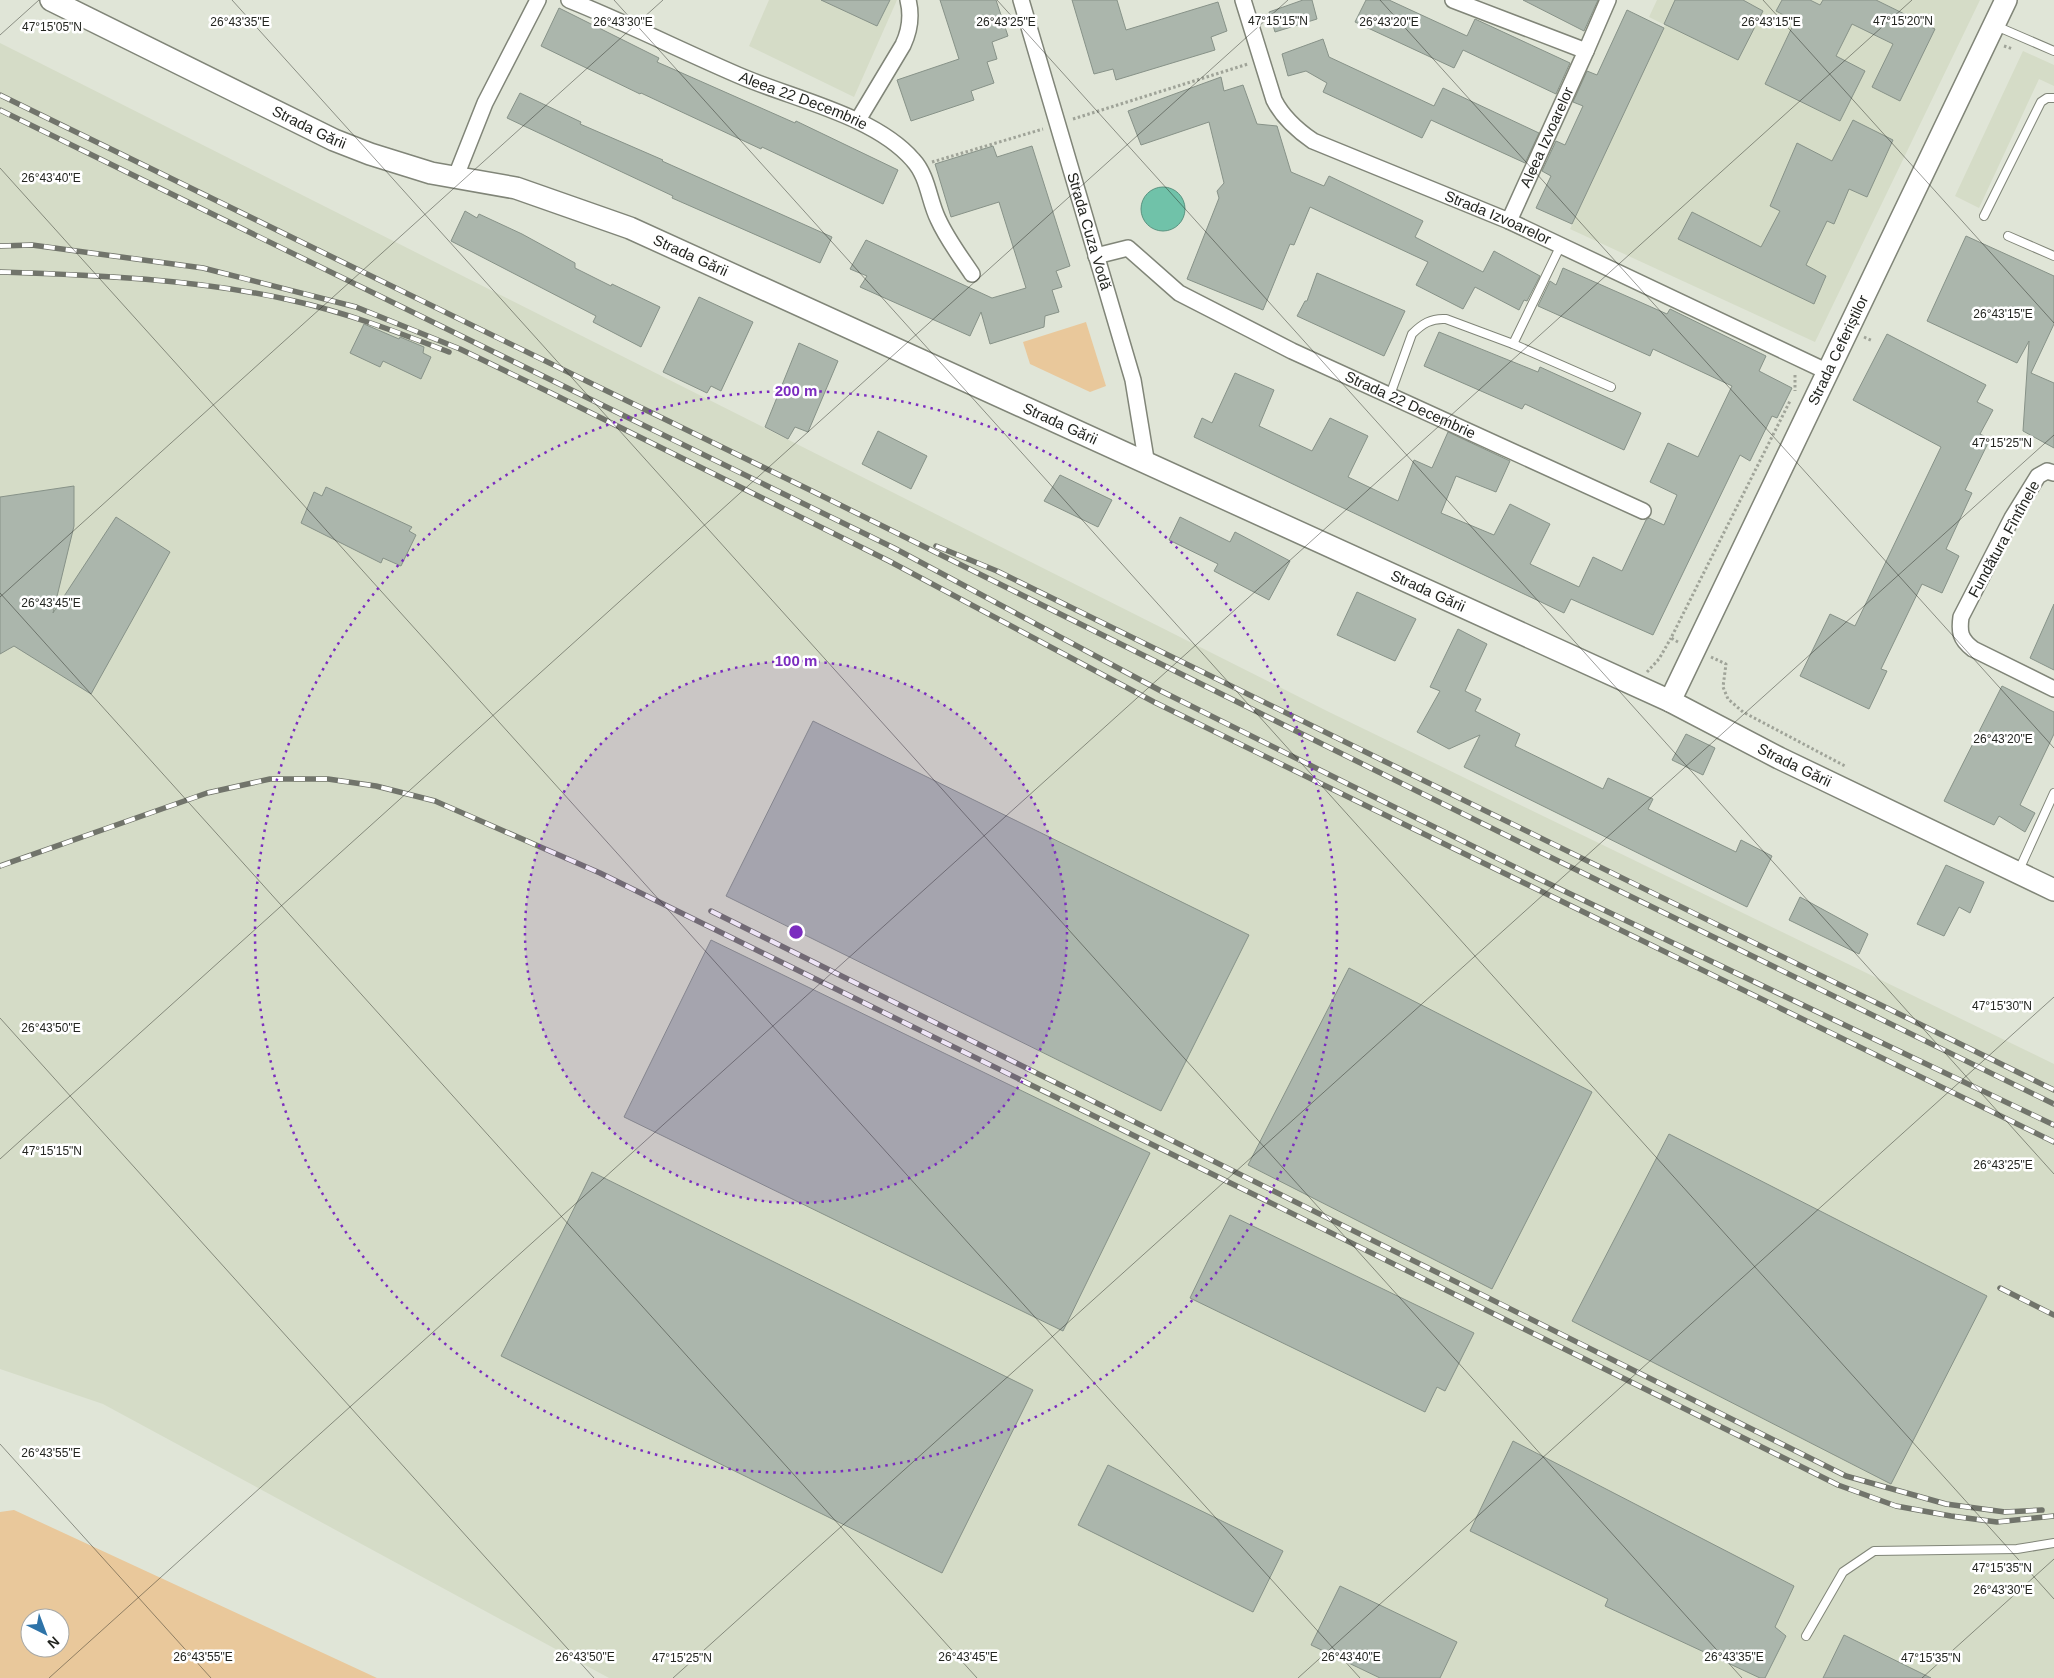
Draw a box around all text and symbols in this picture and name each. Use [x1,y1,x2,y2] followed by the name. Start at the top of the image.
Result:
[1248,14,1308,28] text: 47°15'15"N
[1873,14,1933,28] text: 47°15'20"N
[210,15,270,29] text: 26°43'35"E
[593,15,653,29] text: 26°43'30"E
[976,15,1036,29] text: 26°43'25"E
[1359,15,1419,29] text: 26°43'20"E
[1741,15,1801,29] text: 26°43'15"E
[22,20,82,34] text: 47°15'05"N
[737,68,871,133] street label: Aleea 22 Decembrie
[1516,84,1577,190] street label: Aleea Izvoarelor
[270,102,349,152] street label: Strada Gării
[1064,170,1115,292] street label: Strada Cuza Vodă
[21,171,81,185] text: 26°43'40"E
[1442,187,1554,248] street label: Strada Izvoarelor
[651,231,731,279] street label: Strada Gării
[1804,292,1871,408] street label: Strada Ceferiștilor
[1973,307,2033,321] text: 26°43'15"E
[1342,367,1479,442] street label: Strada 22 Decembrie
[775,382,817,399] text: 200 m
[1020,399,1100,448] street label: Strada Gării
[1972,436,2032,450] text: 47°15'25"N
[1964,477,2043,600] street label: Fundătura Fîntînele
[1388,566,1468,615] street label: Strada Gării
[21,596,81,610] text: 26°43'45"E
[775,652,817,669] text: 100 m
[1973,732,2033,746] text: 26°43'20"E
[1755,739,1834,790] street label: Strada Gării
[787,923,805,941] centre of rings
[1972,999,2032,1013] text: 47°15'30"N
[21,1021,81,1035] text: 26°43'50"E
[22,1144,82,1158] text: 47°15'15"N
[1973,1158,2033,1172] text: 26°43'25"E
[21,1446,81,1460] text: 26°43'55"E
[1972,1561,2032,1575] text: 47°15'35"N
[1973,1583,2033,1597] text: 26°43'30"E
[20,1608,70,1658] north arrow
[45,1633,63,1652] text: N
[173,1650,233,1664] text: 26°43'55"E
[555,1650,615,1664] text: 26°43'50"E
[938,1650,998,1664] text: 26°43'45"E
[1321,1650,1381,1664] text: 26°43'40"E
[1704,1650,1764,1664] text: 26°43'35"E
[652,1651,712,1665] text: 47°15'25"N
[1901,1651,1961,1665] text: 47°15'35"N

